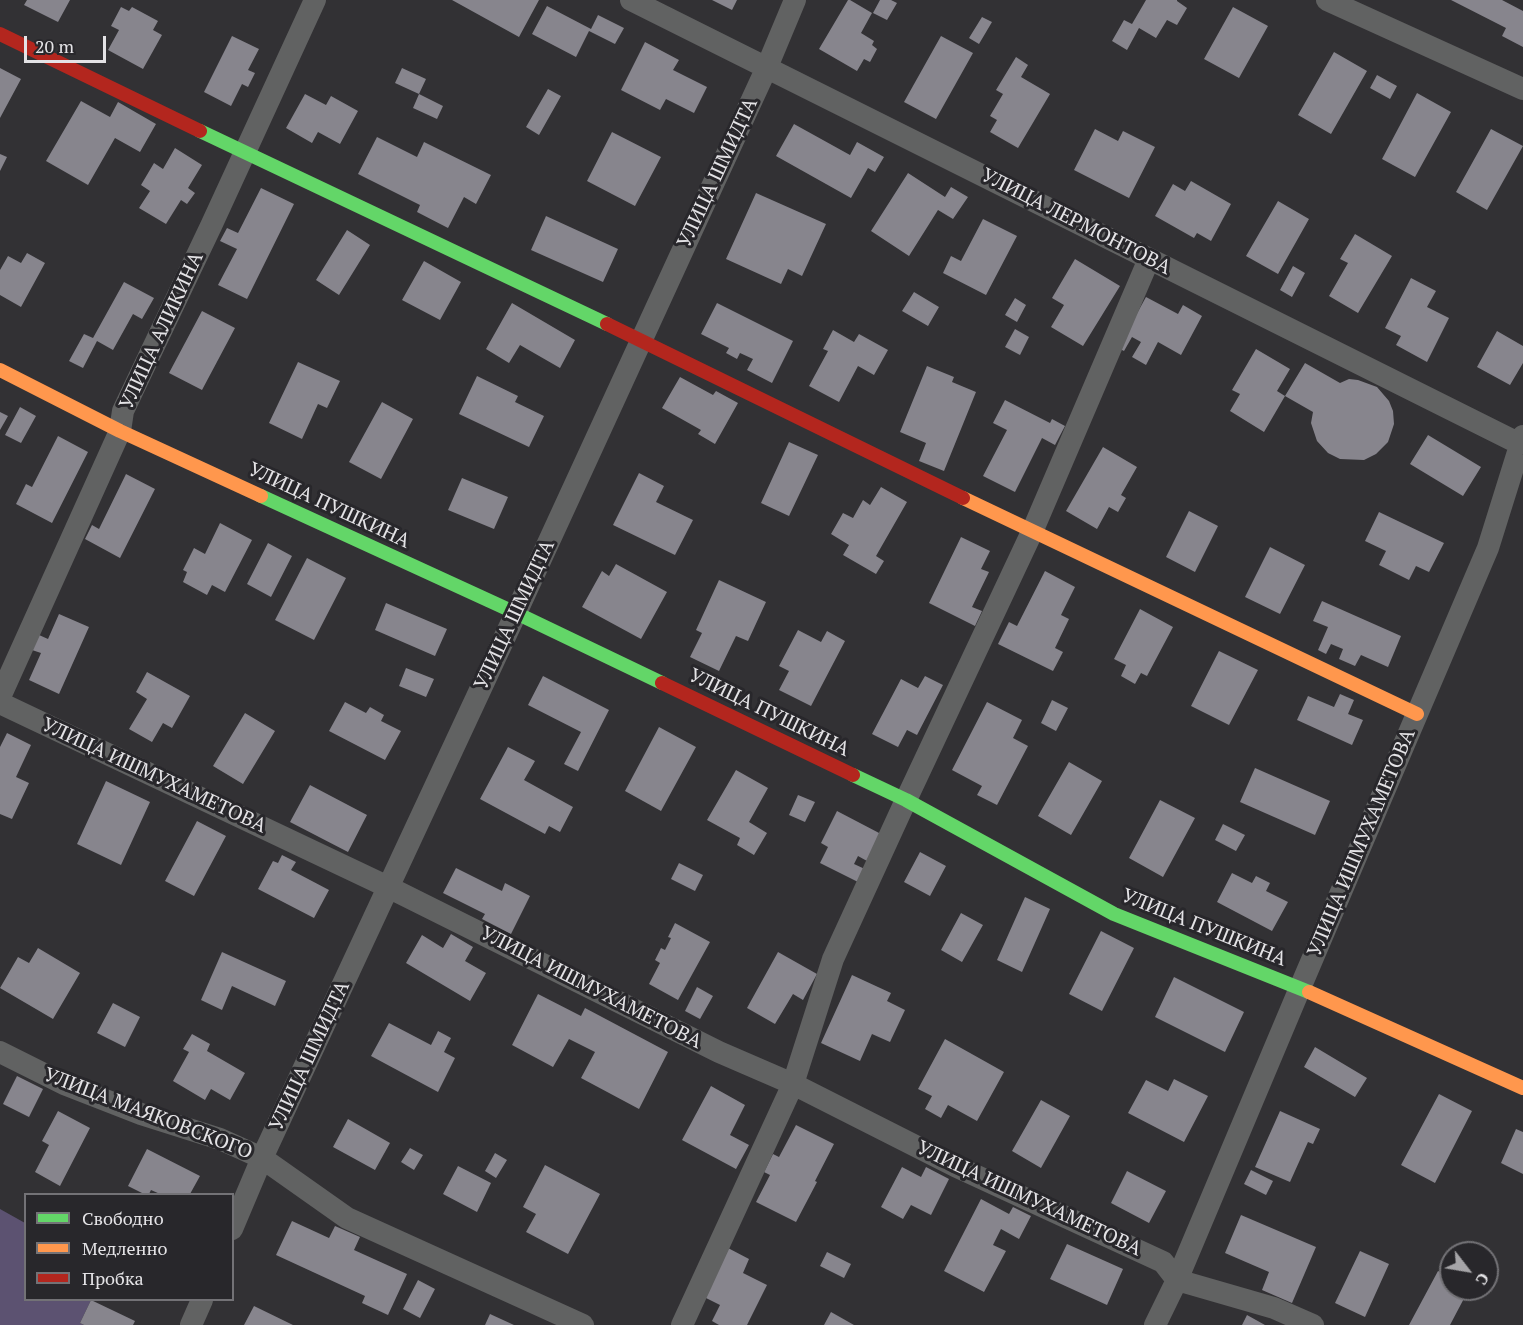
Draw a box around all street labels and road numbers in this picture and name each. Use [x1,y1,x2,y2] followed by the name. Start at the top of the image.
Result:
[673,94,763,252] street label: УЛИЦА ШМИДТА
[977,164,1175,280] street label: УЛИЦА ЛЕРМОНТОВА
[115,248,209,414] street label: УЛИЦА АЛИКИНА
[244,458,414,554] street label: УЛИЦА ПУШКИНА
[470,536,560,694] street label: УЛИЦА ШМИДТА
[685,664,853,762] street label: УЛИЦА ПУШКИНА
[38,713,270,839] street label: УЛИЦА ИШМУХАМЕТОВА
[1303,725,1421,961] street label: УЛИЦА ИШМУХАМЕТОВА
[1118,884,1290,972] street label: УЛИЦА ПУШКИНА
[476,922,706,1054] street label: УЛИЦА ИШМУХАМЕТОВА
[265,977,355,1135] street label: УЛИЦА ШМИДТА
[40,1063,256,1165] street label: УЛИЦА МАЯКОВСКОГО
[913,1136,1145,1262] street label: УЛИЦА ИШМУХАМЕТОВА

